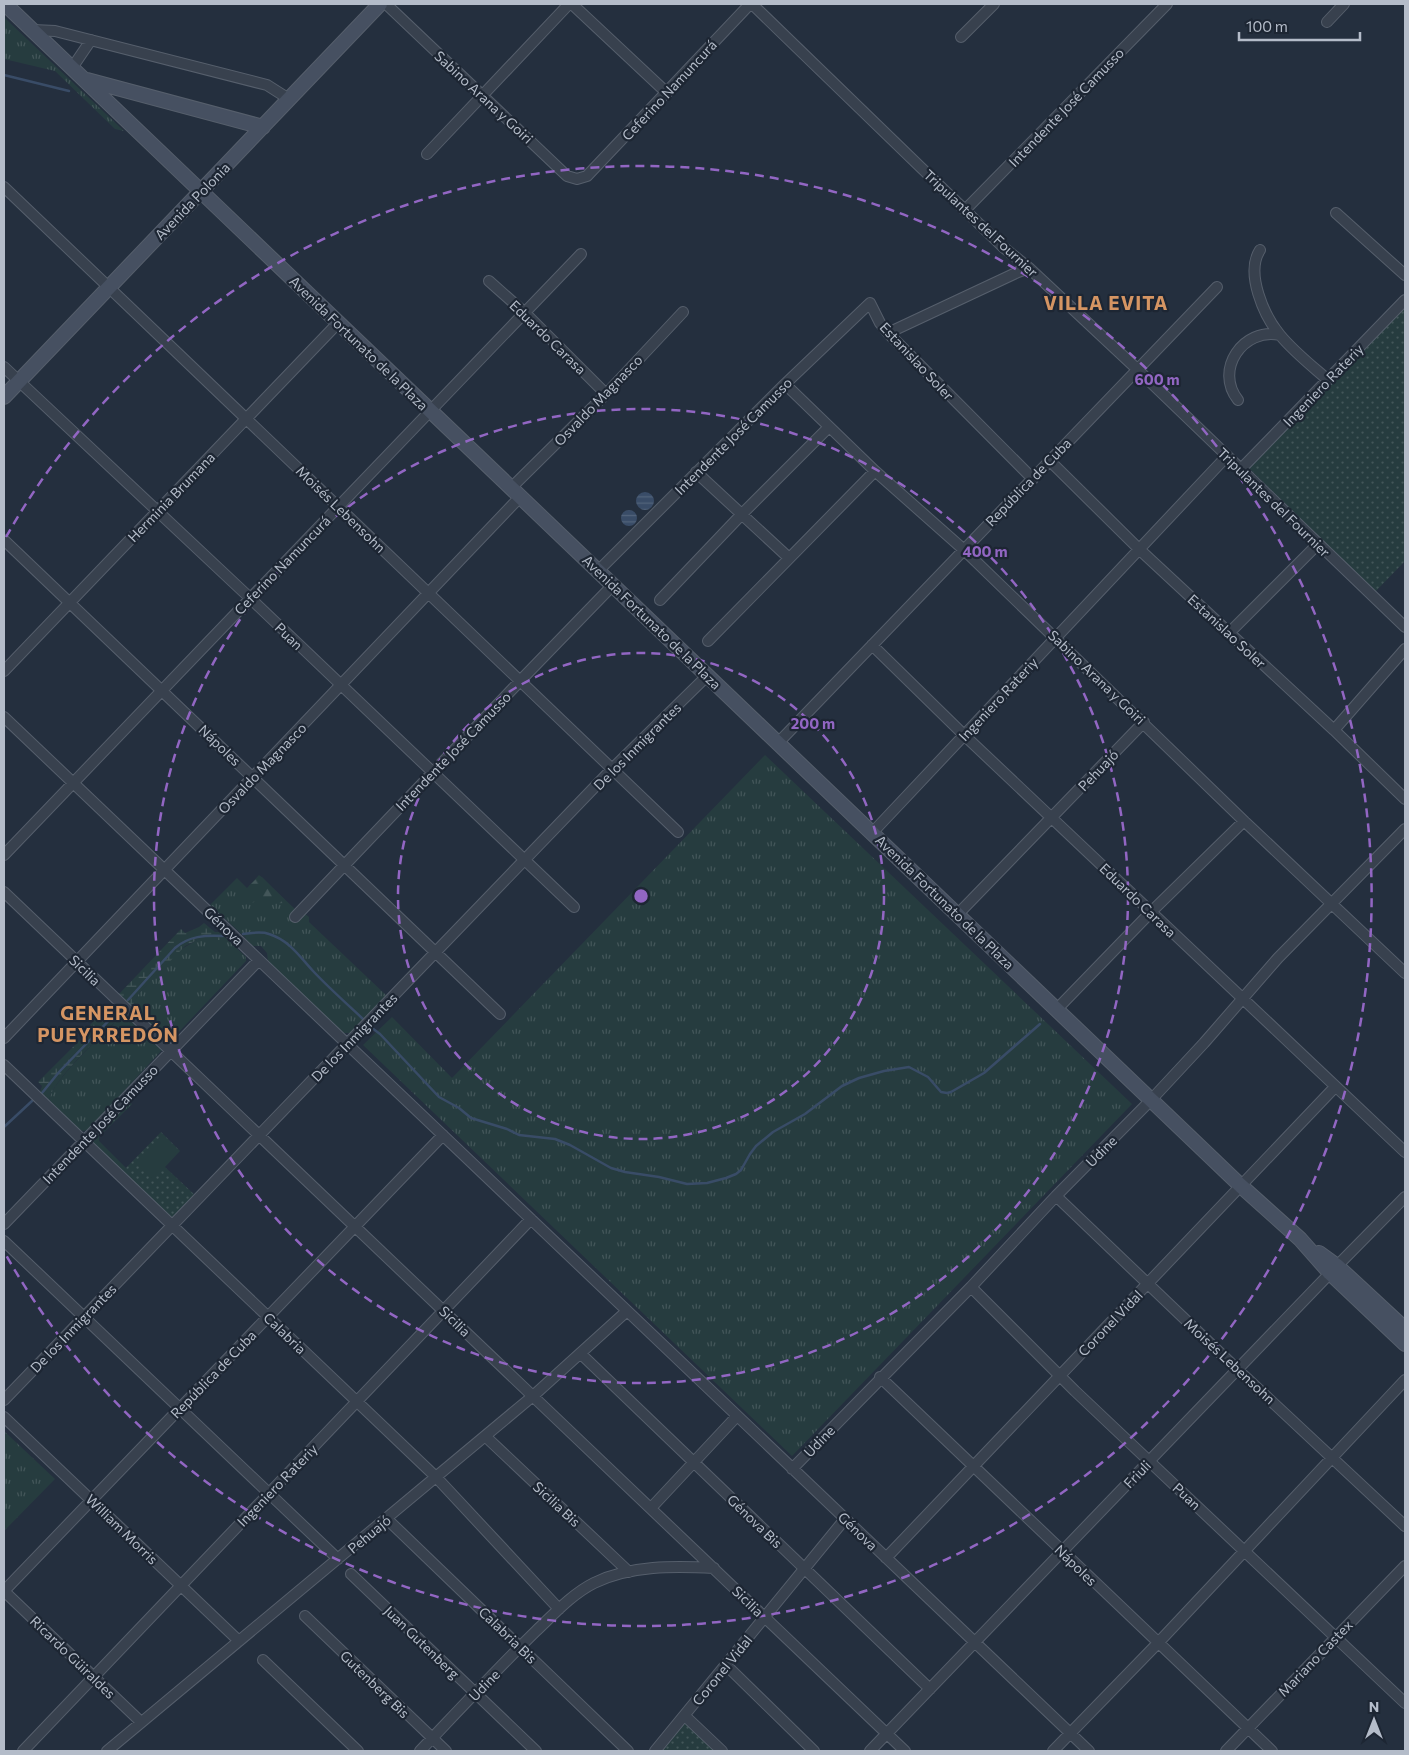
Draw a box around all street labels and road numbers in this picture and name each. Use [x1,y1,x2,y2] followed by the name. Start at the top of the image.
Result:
[618,36,720,144] street label: Ceferino Namuncurá
[1005,44,1127,170] street label: Intendente José Camusso
[431,47,537,147] street label: Sabino Arana y Goiri
[151,159,233,243] street label: Avenida Polonia
[920,166,1042,281] street label: Tripulantes del Fournier
[286,272,432,414] street label: Avenida Fortunato de la Plaza
[506,296,590,378] street label: Eduardo Carasa
[876,318,958,404] street label: Estanislao Soler
[1279,340,1367,430] street label: Ingeniero Rateriy
[550,351,646,449] street label: Osvaldo Magnasco
[671,374,795,498] street label: Intendente José Camusso
[982,434,1074,530] street label: República de Cuba
[1214,444,1334,560] street label: Tripulantes del Fournier
[124,449,218,545] street label: Herminia Brumana
[293,462,389,556] street label: Moisés Lebensohn
[230,512,334,618] street label: Ceferino Namuncurá
[579,551,725,693] street label: Avenida Fortunato de la Plaza
[1184,590,1270,672] street label: Estanislao Soler
[272,619,306,653] street label: Puan
[1045,626,1149,728] street label: Sabino Arana y Goiri
[955,654,1041,744] street label: Ingeniero Rateriy
[392,688,514,814] street label: Intendente José Camusso
[590,699,684,793] street label: De los Inmigrantes
[214,719,310,817] street label: Osvaldo Magnasco
[195,721,245,769] street label: Nápoles
[1074,746,1122,794] street label: Pehuajó
[872,831,1018,973] street label: Avenida Fortunato de la Plaza
[1096,859,1180,941] street label: Eduardo Carasa
[201,903,247,949] street label: Génova
[66,951,104,989] street label: Sicilia
[307,989,401,1085] street label: De los Inmigrantes
[39,1061,161,1187] street label: Intendente José Camusso
[1082,1132,1120,1170] street label: Udine
[26,1280,120,1376] street label: De los Inmigrantes
[1074,1286,1146,1360] street label: Coronel Vidal
[436,1302,474,1340] street label: Sicilia
[260,1309,310,1357] street label: Calabria
[1181,1315,1279,1407] street label: Moisés Lebensohn
[167,1326,259,1422] street label: República de Cuba
[800,1422,838,1460] street label: Udine
[233,1440,321,1530] street label: Ingeniero Rateriy
[1120,1457,1154,1491] street label: Friuli
[530,1478,584,1530] street label: Sicilia Bis
[1170,1479,1204,1513] street label: Puan
[82,1490,162,1568] street label: William Morris
[724,1491,786,1551] street label: Génova Bis
[835,1508,881,1554] street label: Génova
[344,1511,394,1557] street label: Pehuajó
[1051,1541,1101,1589] street label: Nápoles
[729,1582,767,1620] street label: Sicilia
[381,1602,463,1682] street label: Juan Gutenberg
[475,1603,541,1667] street label: Calabria Bis
[27,1612,119,1702] street label: Ricardo Güiraldes
[1274,1616,1356,1700] street label: Mariano Castex
[688,1631,756,1709] street label: Coronel Vidal
[337,1647,413,1721] street label: Gutenberg Bis
[465,1666,503,1704] street label: Udine

